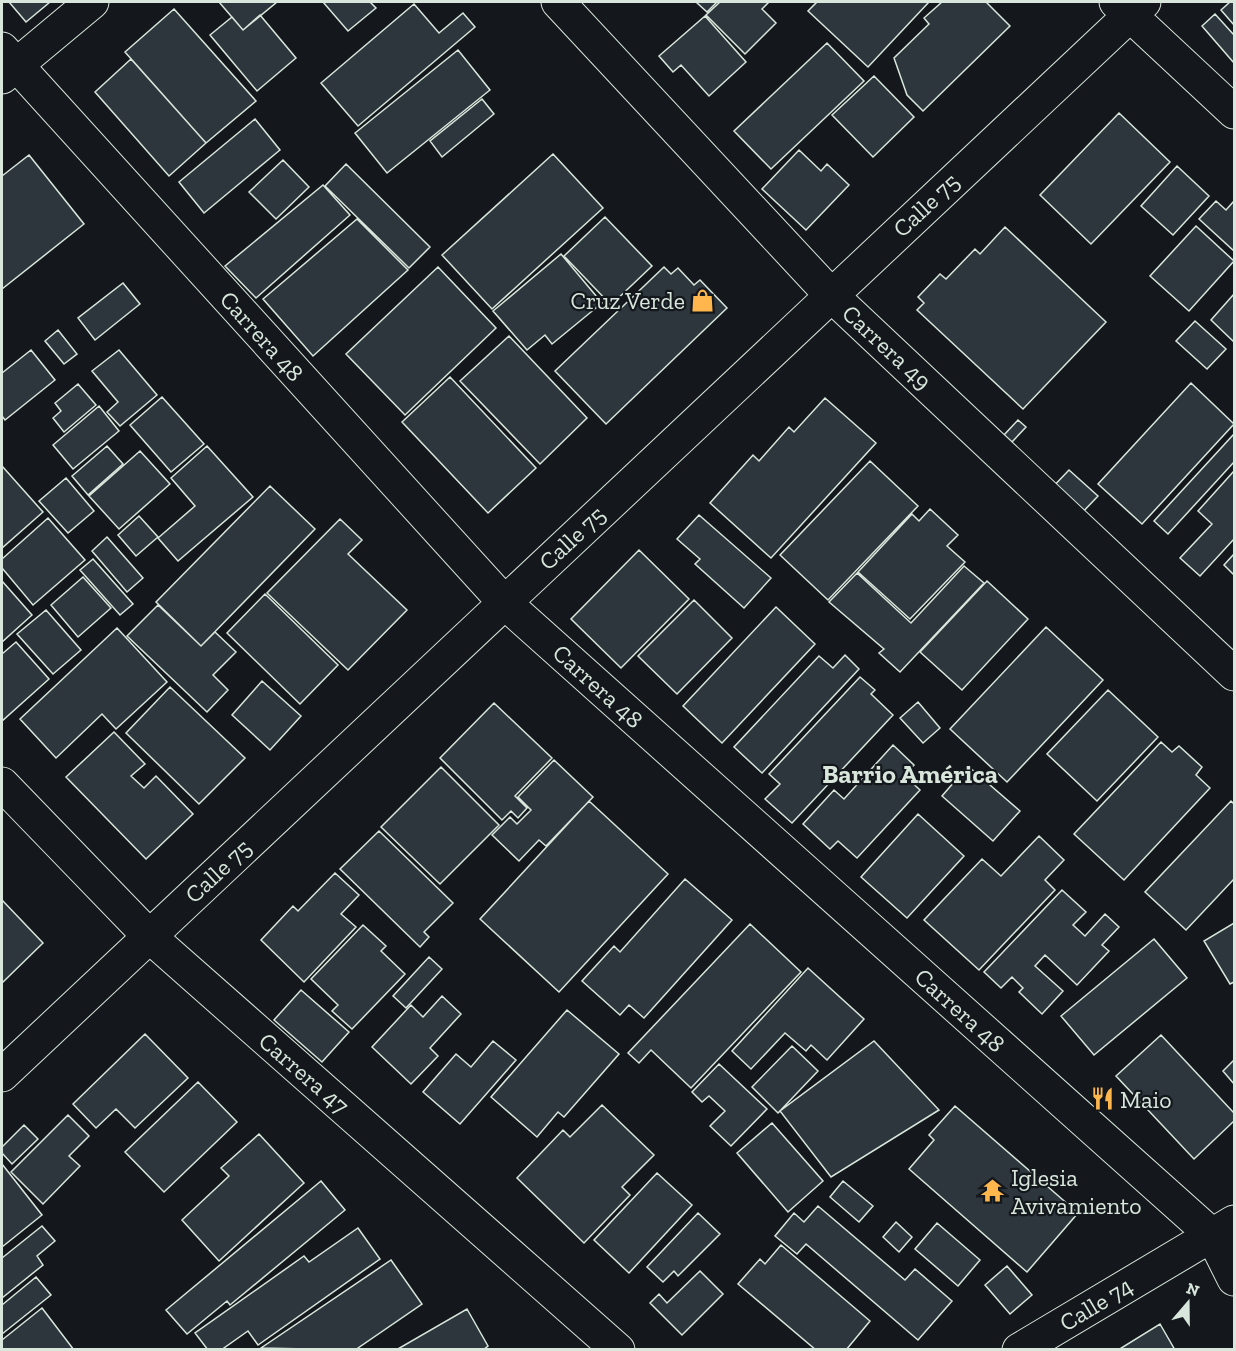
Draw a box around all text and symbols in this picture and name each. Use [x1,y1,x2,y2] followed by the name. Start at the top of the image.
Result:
[887,167,965,243] street label: Calle 75
[214,285,310,387] street label: Carrera 48
[570,286,685,315] place label: Cruz Verde
[690,287,716,313] shop icon: Cruz Verde
[836,298,938,396] street label: Carrera 49
[533,500,611,576] street label: Calle 75
[547,638,649,734] street label: Carrera 48
[822,758,998,790] district label: Barrio América
[179,833,257,909] street label: Calle 75
[909,962,1011,1058] street label: Carrera 48
[253,1026,355,1120] street label: Carrera 47
[1120,1085,1172,1114] place label: Maio
[1089,1086,1115,1112] restaurant icon: Maio
[1011,1163,1142,1220] place label: Iglesia Avivamiento
[980,1178,1006,1204] temple icon: Iglesia Avivamiento
[1054,1271,1138,1337] street label: Calle 74
[1158,1273,1218,1333] north arrow
[1184,1278,1202,1300] text: N

